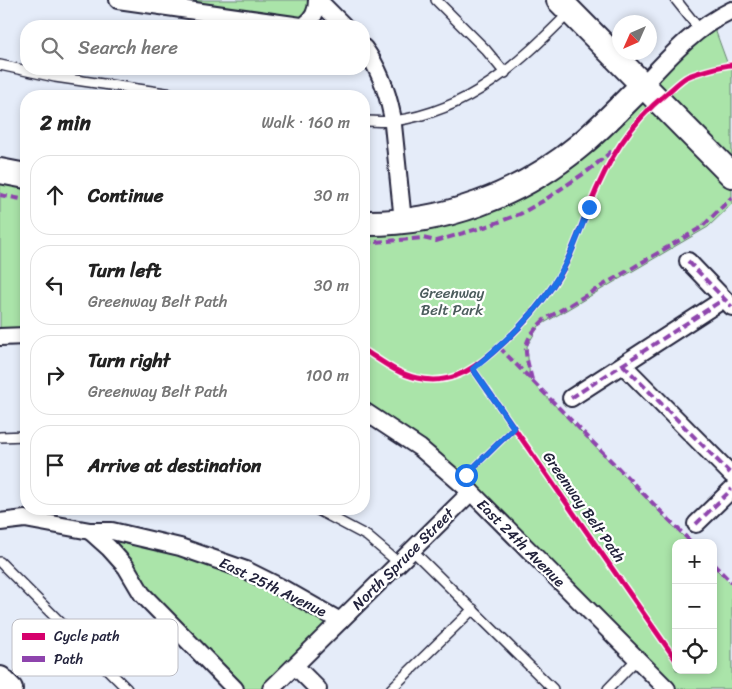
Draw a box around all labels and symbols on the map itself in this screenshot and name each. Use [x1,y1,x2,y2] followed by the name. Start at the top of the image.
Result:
[612,15,657,60] north arrow
[578,196,601,219] route end
[420,280,485,323] park label: Greenway Belt Park
[536,446,632,568] street label: Greenway Belt Path
[455,464,478,487] route start
[470,492,572,594] street label: East 24th Avenue
[346,501,461,616] street label: North Spruce Street
[215,550,331,624] street label: East 25th Avenue
[12,619,178,676] legend
[54,624,120,649] text: Cycle path
[54,647,83,672] text: Path

